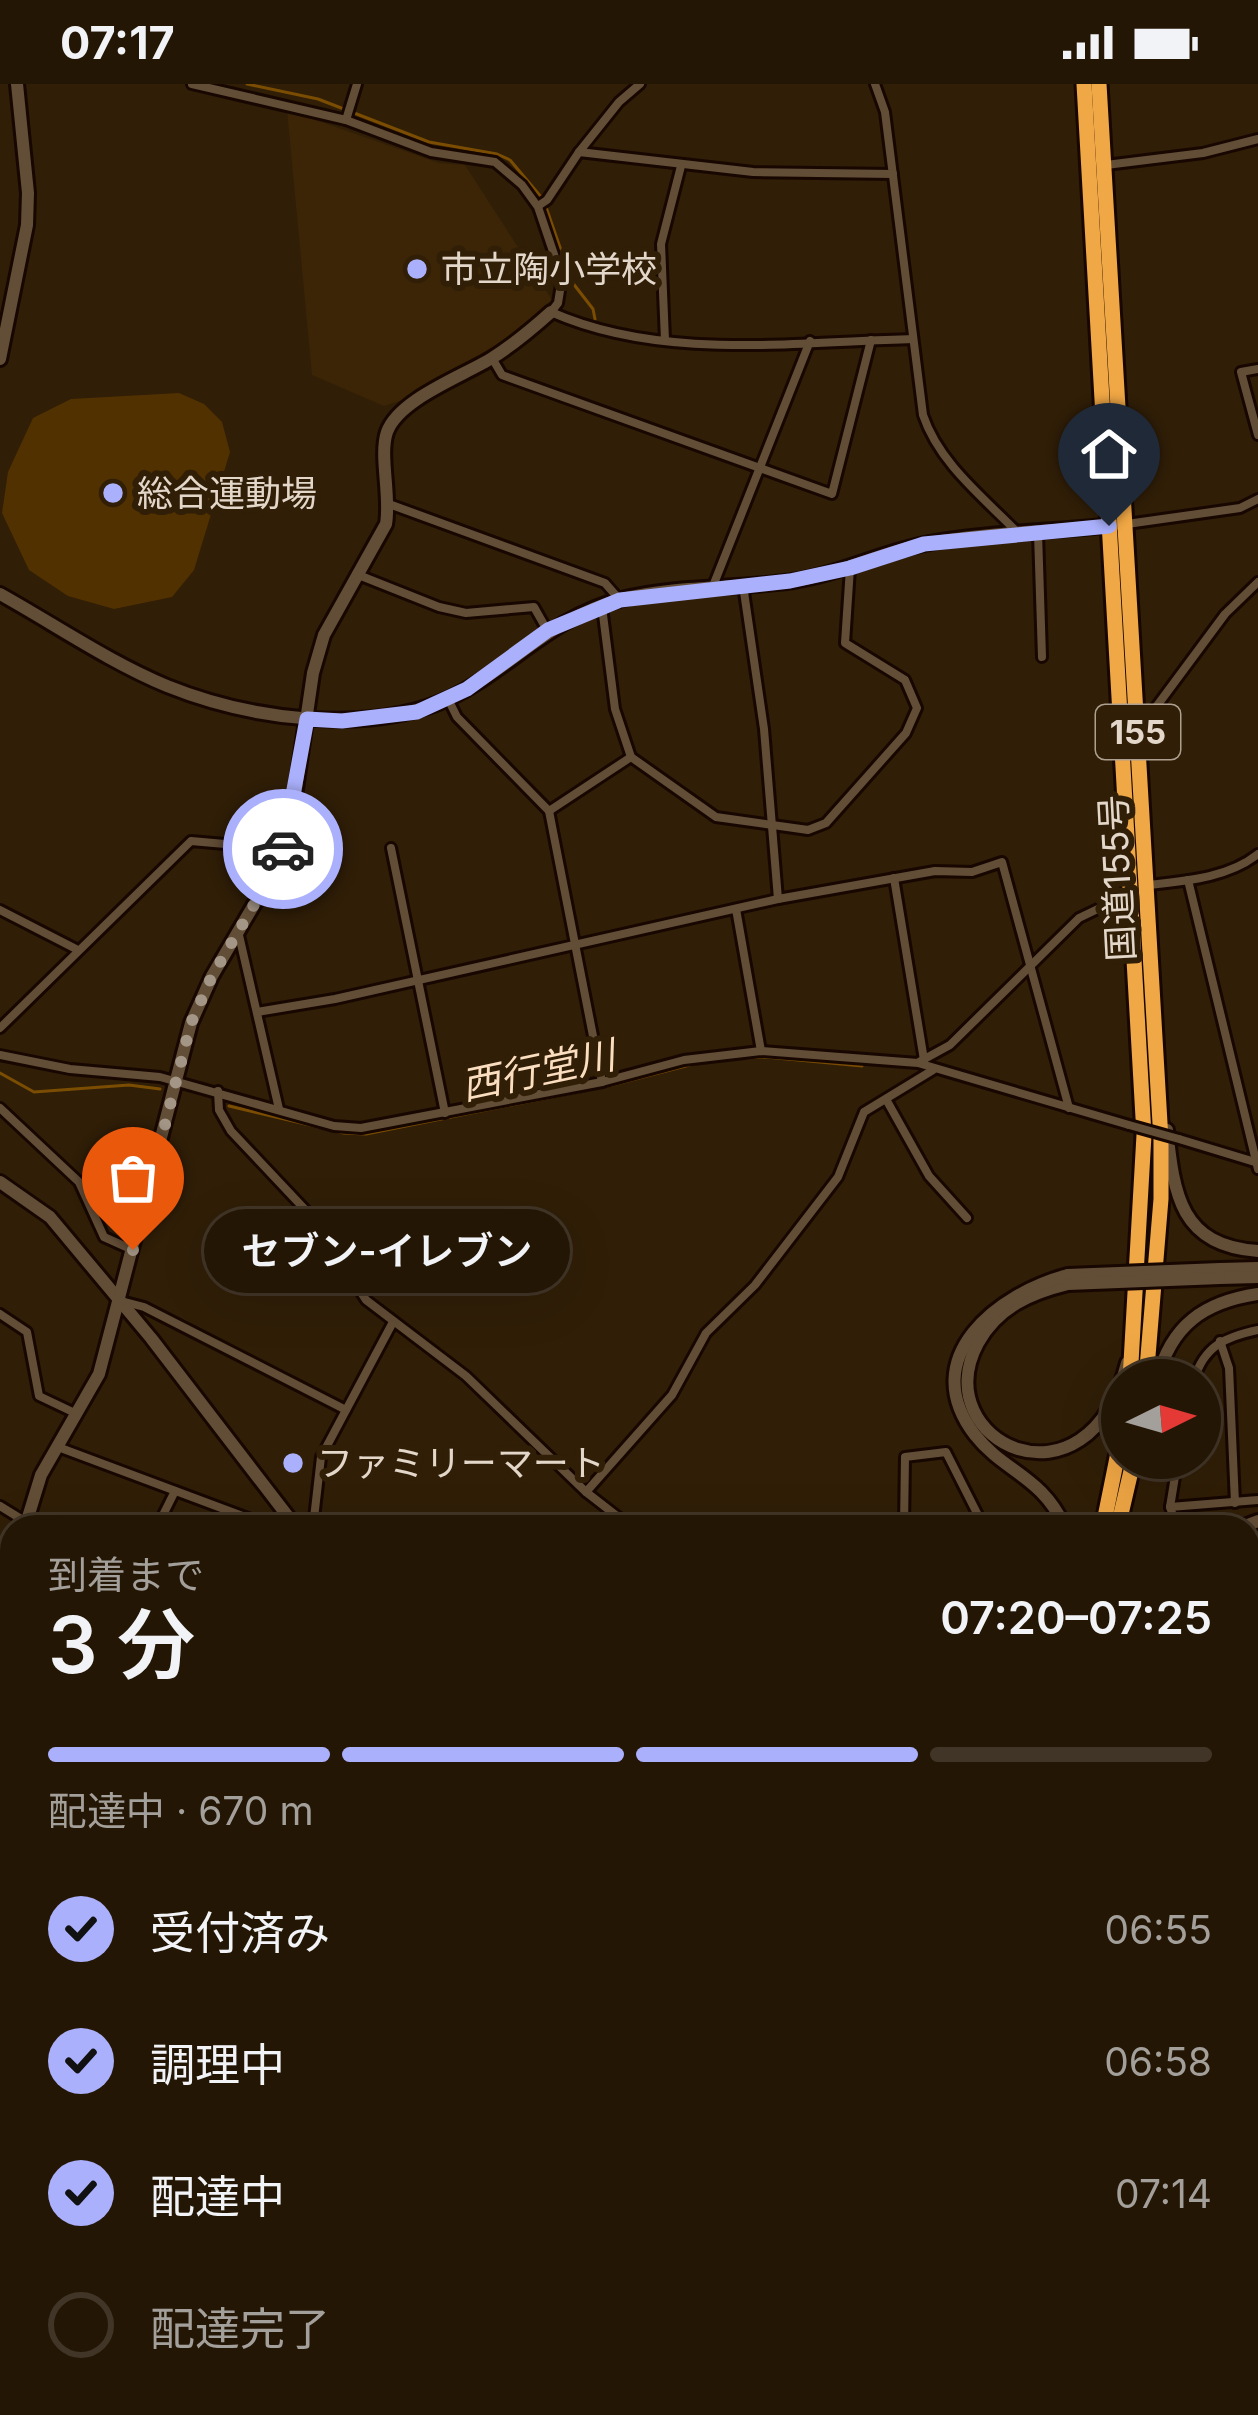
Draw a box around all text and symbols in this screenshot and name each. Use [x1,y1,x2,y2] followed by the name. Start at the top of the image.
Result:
[60,15,175,70] text: 07:17
[441,247,657,291] place label: 市立陶小学校
[404,256,430,282] marker: 市立陶小学校
[1058,403,1160,526] pin
[1076,421,1142,487] icon: home
[137,471,317,515] place label: 総合運動場
[100,480,126,506] marker: 総合運動場
[1096,705,1180,759] road number: 155
[223,789,343,909] courier
[1091,794,1143,962] street label: 国道155号
[250,816,316,882] icon: car
[457,1029,623,1109] water label: 西行堂川
[82,1127,184,1250] pin
[100,1145,166,1211] icon: bag
[205,1208,571,1292] callout: セブン-イレブン
[241,1227,533,1274] text: セブン-イレブン
[1101,1359,1221,1479] north arrow
[1101,1359,1221,1479] map controls
[317,1441,605,1485] place label: ファミリーマート
[280,1450,306,1476] marker: ファミリーマート
[48,1551,204,1598] text: 到着まで
[940,1590,1212,1645] text: 07:20–07:25
[48,1597,195,1692] text: 3 分
[48,1787,314,1834] text: 配達中 · 670 m
[48,1896,114,1962] icon: check
[150,1905,330,1960] text: 受付済み
[1105,1906,1212,1953] text: 06:55
[48,2028,114,2094] icon: check
[150,2037,285,2092] text: 調理中
[1104,2038,1212,2085] text: 06:58
[48,2160,114,2226] icon: check
[150,2169,285,2224] text: 配達中
[1115,2170,1212,2217] text: 07:14
[150,2301,330,2356] text: 配達完了

